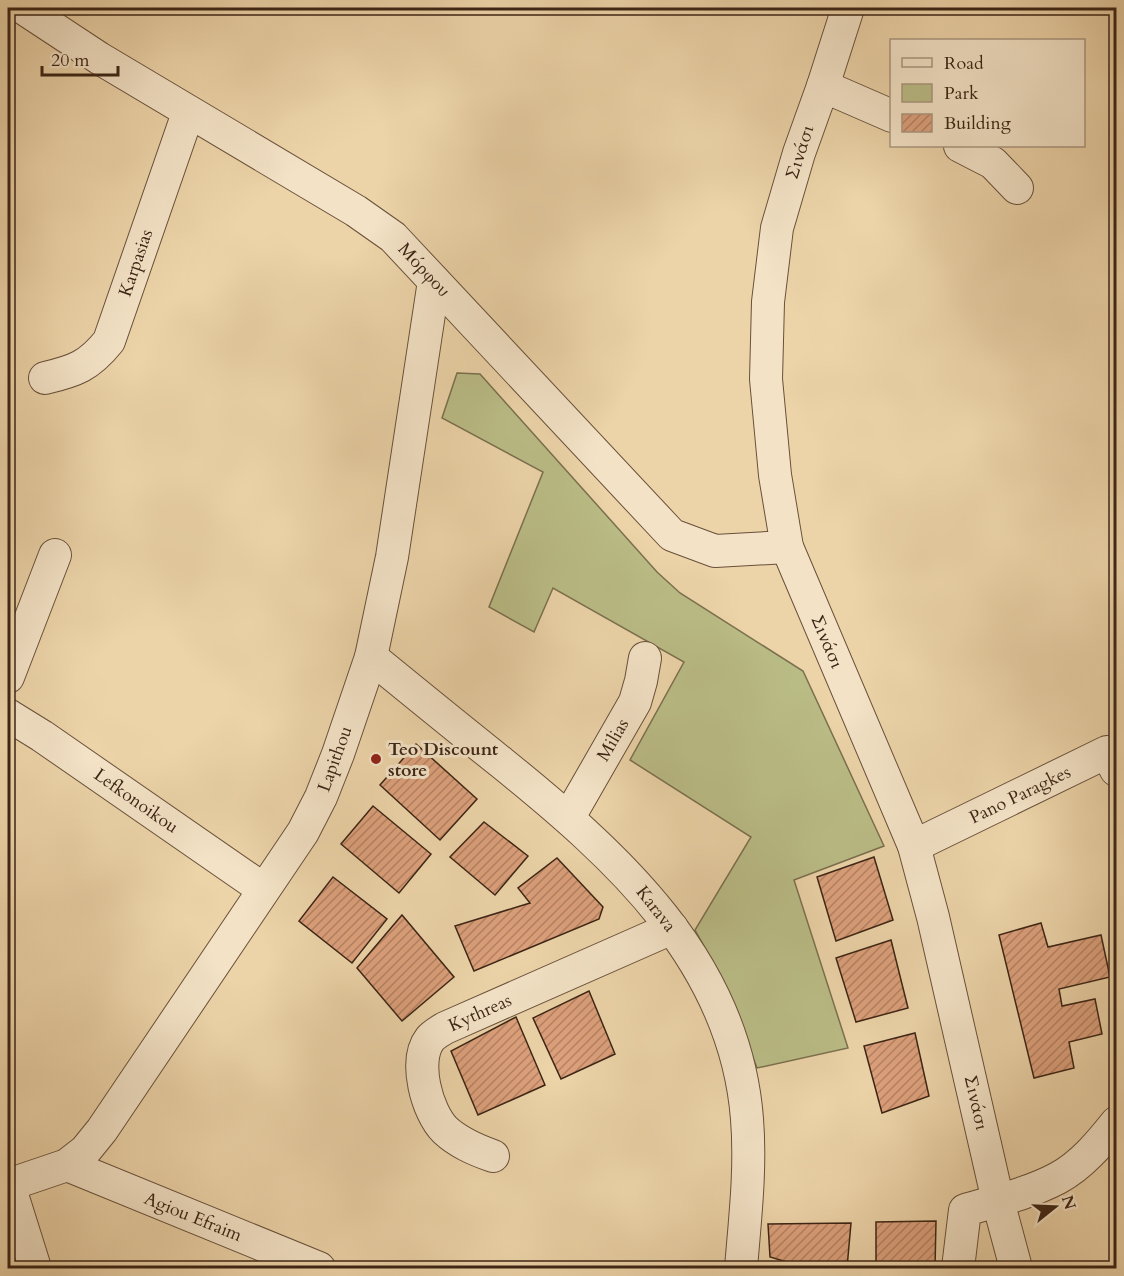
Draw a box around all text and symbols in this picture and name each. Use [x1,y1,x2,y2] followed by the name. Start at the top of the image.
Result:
[42,39,118,77] scale bar
[890,39,1085,147] legend
[51,48,90,73] text: 20 m
[944,51,984,76] text: Road
[944,81,979,106] text: Park
[944,111,1012,136] text: Building
[780,121,821,182] street label: Σινάσι
[113,226,159,300] street label: Karpasias
[392,237,456,303] street label: Μόρφου
[805,611,849,673] street label: Σινάσι
[591,714,635,766] street label: Milias
[312,722,358,795] street label: Lapithou
[388,737,499,783] place label: Teo Discount store
[369,752,383,766] marker: Teo Discount store
[965,760,1075,830] street label: Pano Paragkes
[89,763,183,839] street label: Lefkonoikou
[630,881,682,938] street label: Karava
[444,988,516,1038] street label: Kythreas
[958,1073,994,1133] street label: Σινάσι
[1025,1177,1085,1237] north arrow
[140,1186,246,1248] street label: Agiou Efraim
[1056,1193,1081,1213] text: N

